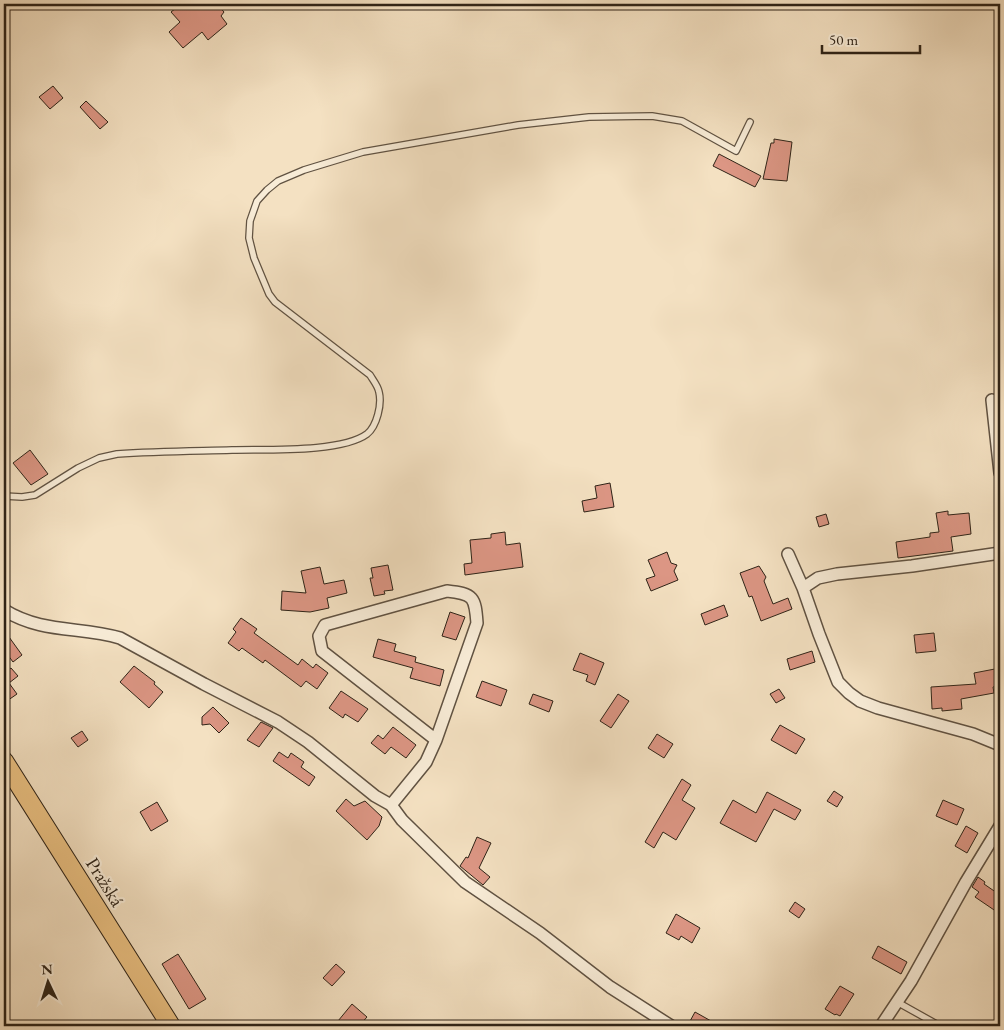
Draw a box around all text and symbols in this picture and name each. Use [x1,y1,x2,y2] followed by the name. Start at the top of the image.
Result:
[822,22,919,54] scale bar
[829,30,858,49] text: 50 m
[80,853,130,912] street label: Pražská
[22,958,72,1008] north arrow
[41,960,54,978] text: N

